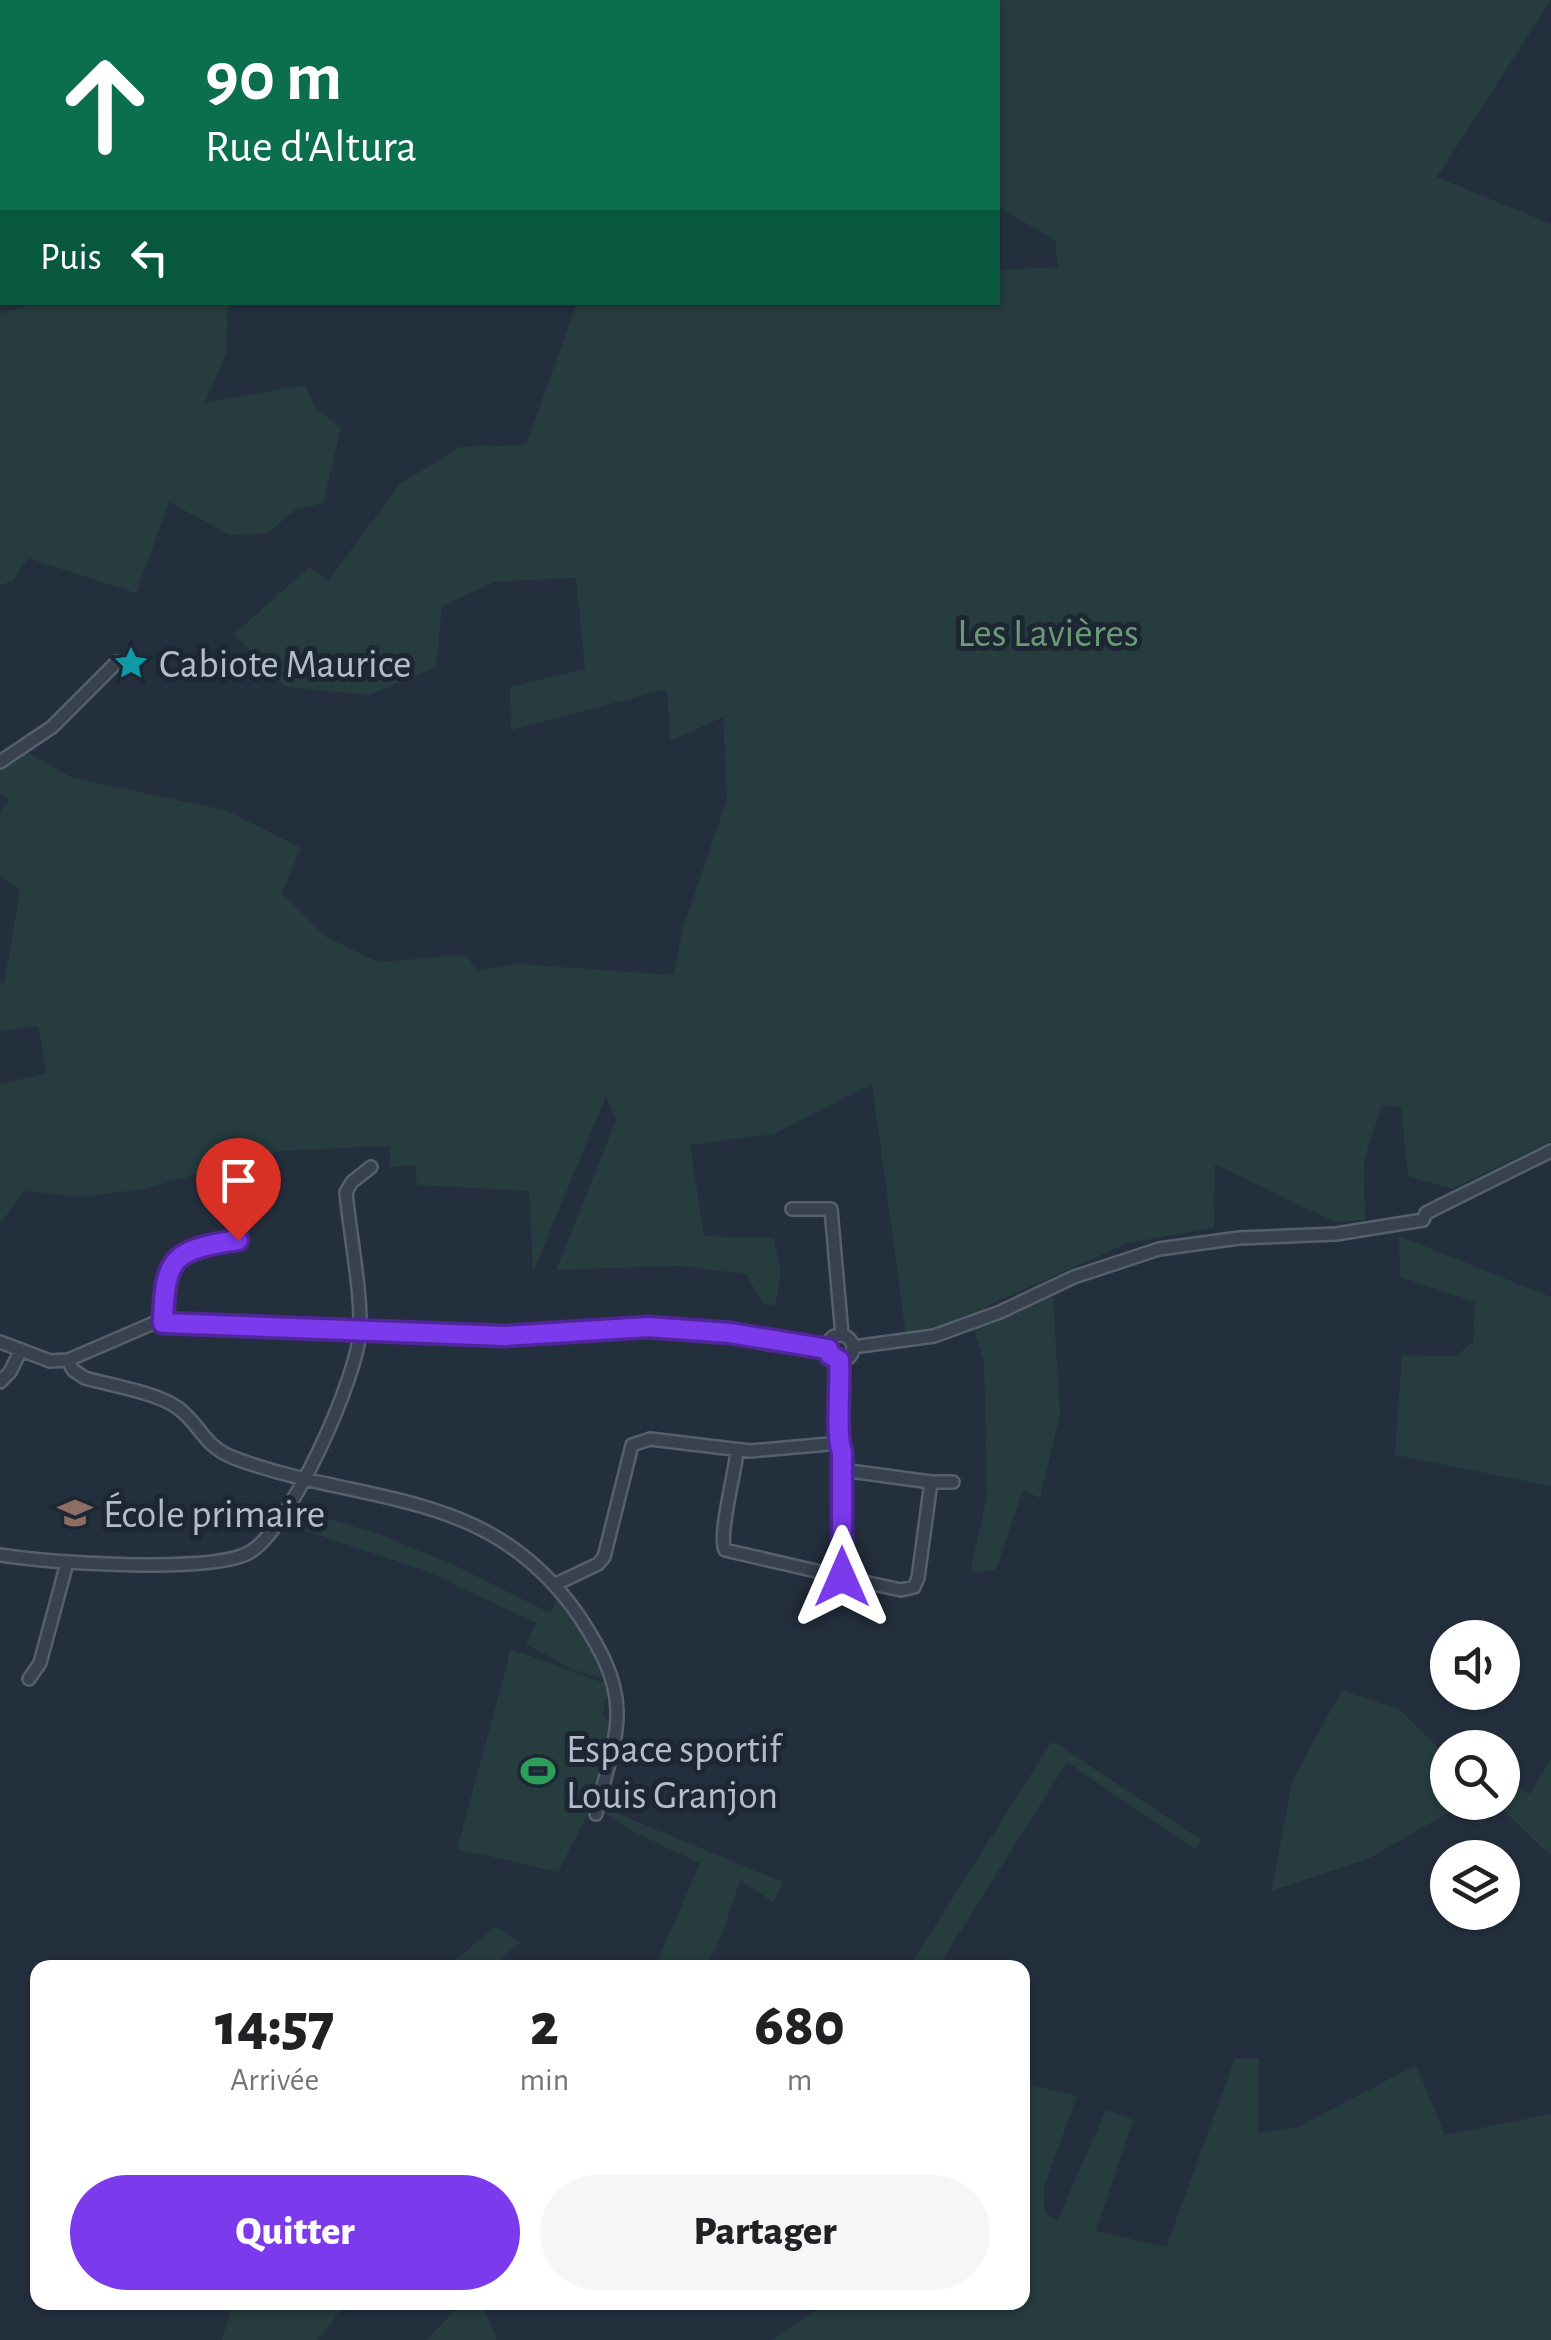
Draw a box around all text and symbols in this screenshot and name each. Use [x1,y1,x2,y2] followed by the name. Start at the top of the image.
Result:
[40,40,170,170] icon: ahead
[205,43,342,113] text: 90 m
[205,125,417,170] text: Rue d'Altura
[122,230,177,285] icon: left
[40,239,102,277] text: Puis
[957,614,1139,654] park label: Les Lavières
[112,644,150,682] place icon: Cabiote Maurice
[159,645,411,685] place label: Cabiote Maurice
[196,1138,281,1241] pin
[211,1153,266,1208] icon: arrive
[103,1491,325,1535] place label: École primaire
[56,1494,94,1532] school or university icon: École primaire
[790,1525,894,1629] position arrow
[1430,1620,1520,1930] map controls
[1430,1620,1520,1710] button: sound
[566,1730,783,1816] place label: Espace sportif Louis Granjon
[1430,1730,1520,1820] button: search
[519,1752,557,1790] sports icon: Espace sportif Louis Granjon
[1430,1840,1520,1930] button: layers
[215,1996,334,2056] text: 14:57
[530,1996,559,2056] text: 2
[754,1996,845,2056] text: 680
[230,2064,319,2096] text: Arrivée
[519,2064,569,2096] text: min
[787,2064,812,2096] text: m
[70,2175,520,2290] button: Quitter
[540,2175,990,2290] button: Partager

